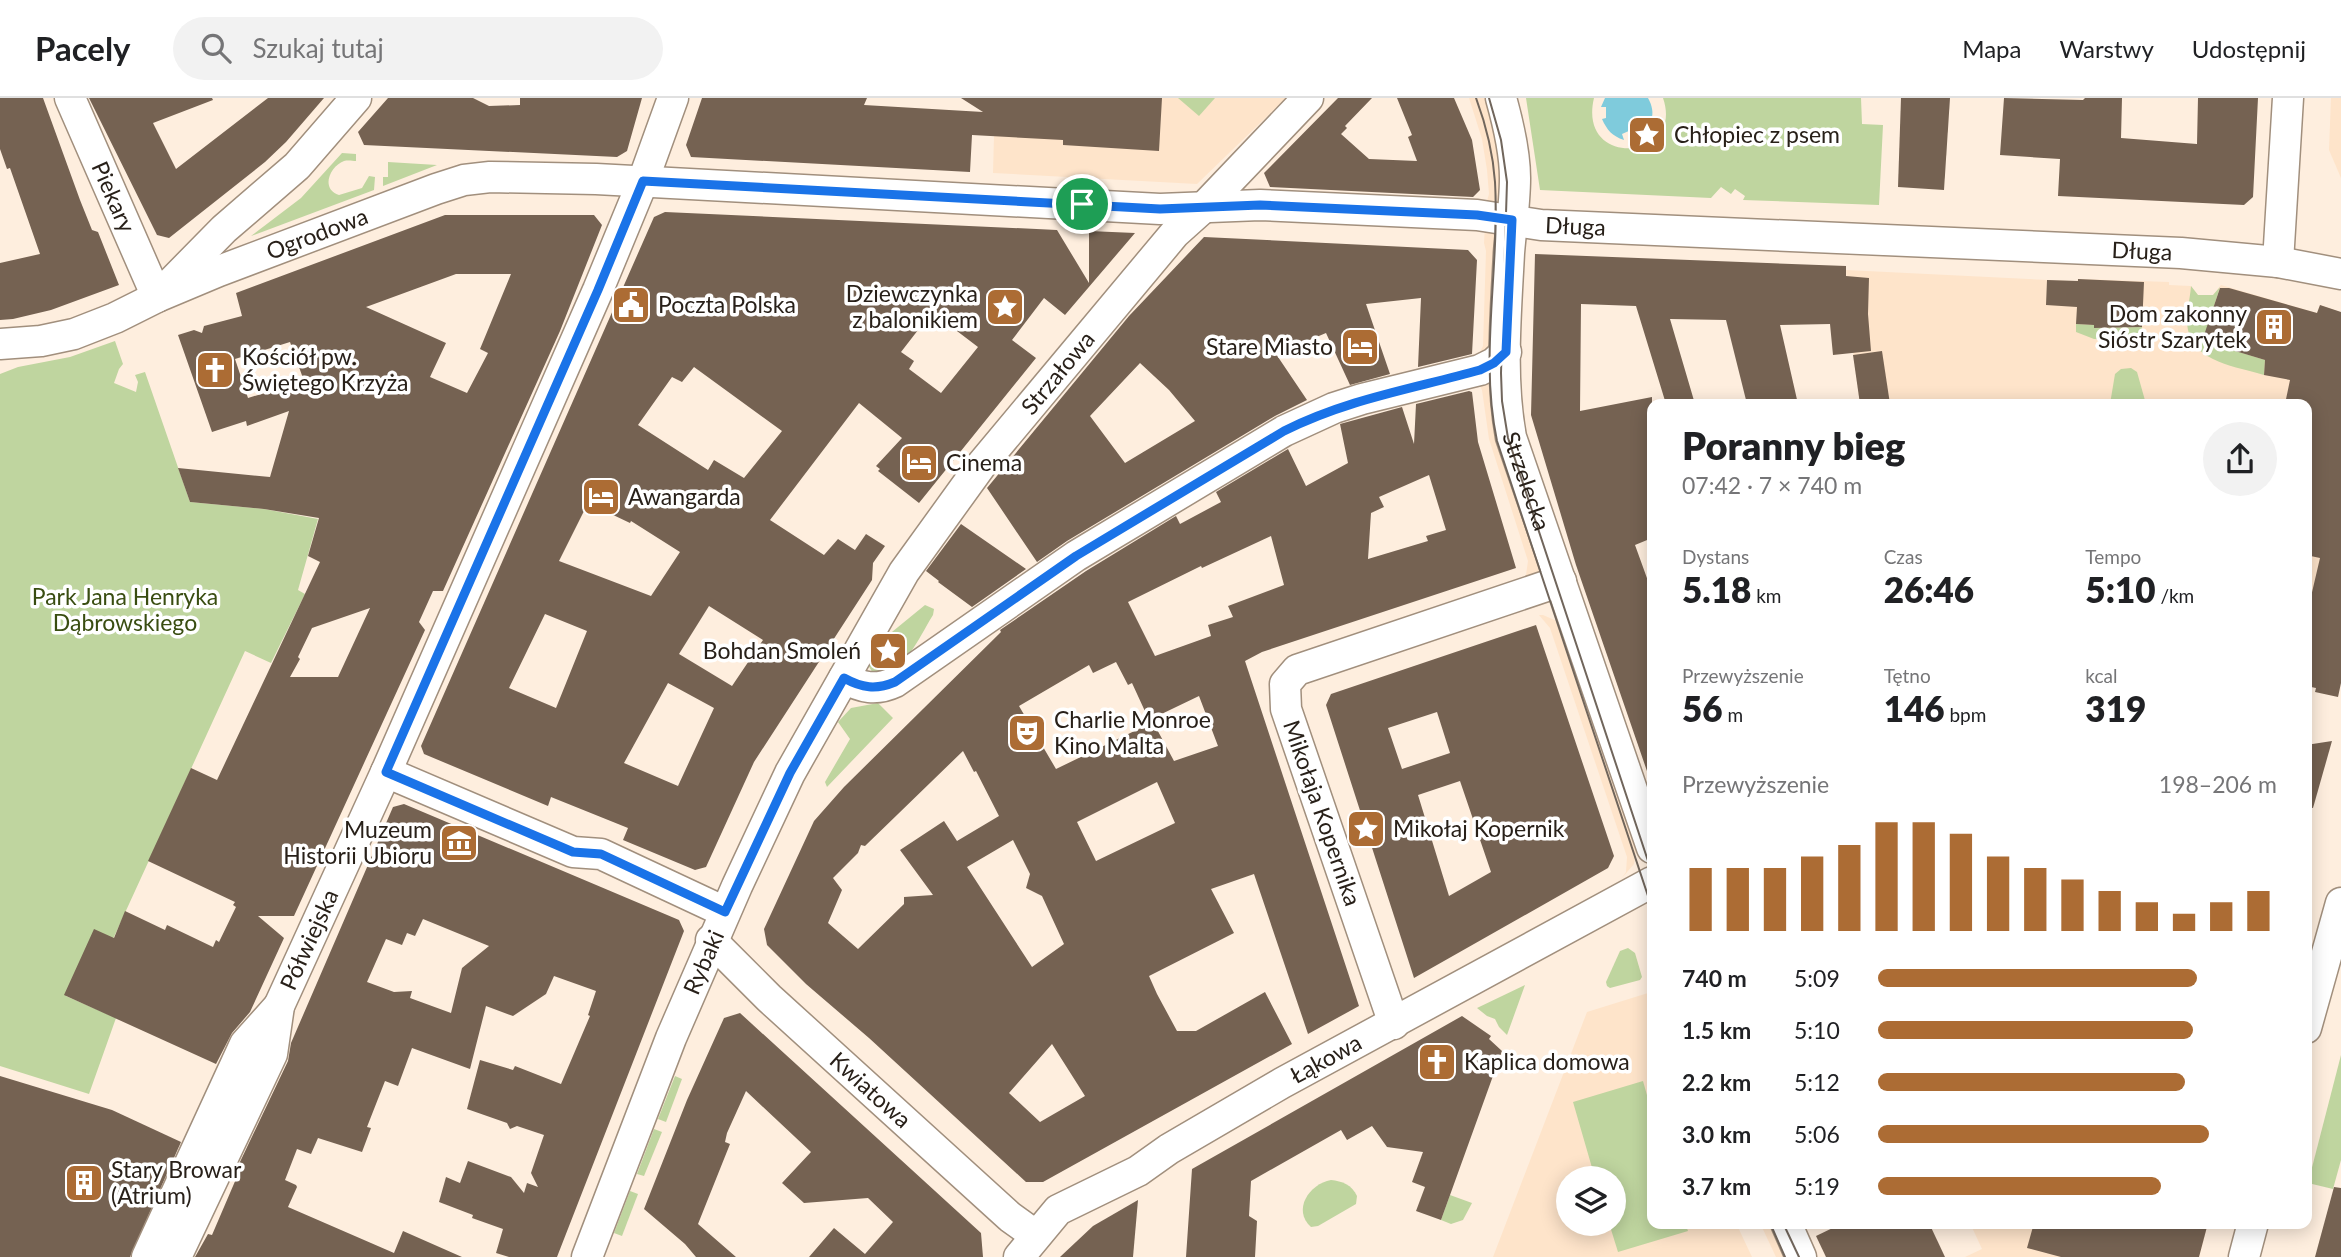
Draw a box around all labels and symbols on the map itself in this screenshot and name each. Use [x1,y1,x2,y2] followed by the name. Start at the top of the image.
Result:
[1626,114,1668,156] place icon: Chłopiec z psem
[1674,120,1840,148] place label: Chłopiec z psem
[86,157,142,237] street label: Piekary
[1052,174,1112,234] pin
[262,201,371,265] street label: Ogrodowa
[1545,210,1606,241] street label: Długa
[2111,235,2173,266] street label: Długa
[846,279,978,333] place label: Dziewczynka z balonikiem
[610,284,652,326] public building icon: Poczta Polska
[984,286,1026,328] place icon: Dziewczynka z balonikiem
[658,290,796,318] place label: Poczta Polska
[2098,299,2247,353] place label: Dom zakonny Sióstr Szarytek
[2253,306,2295,348] building icon: Dom zakonny Sióstr Szarytek
[1015,325,1100,420] street label: Strzałowa
[1339,326,1381,368] hotel icon: Stare Miasto
[1206,332,1333,360] place label: Stare Miasto
[242,342,408,396] place label: Kościół pw. Świętego Krzyża
[194,349,236,391] church icon: Kościół pw. Świętego Krzyża
[1497,428,1557,534] street label: Strzelecka
[898,442,940,484] hotel icon: Cinema
[946,448,1022,476] place label: Cinema
[580,476,622,518] hotel icon: Awangarda
[628,482,741,510] place label: Awangarda
[32,582,218,636] park label: Park Jana Henryka Dąbrowskiego
[867,630,909,672] place icon: Bohdan Smoleń
[703,636,861,664] place label: Bohdan Smoleń
[1054,705,1211,759] place label: Charlie Monroe Kino Malta
[1006,712,1048,754] theatre icon: Charlie Monroe Kino Malta
[1278,716,1368,909] street label: Mikołaja Kopernika
[1345,808,1387,850] place icon: Mikołaj Kopernik
[1393,814,1565,842] place label: Mikołaj Kopernik
[283,815,432,869] place label: Muzeum Historii Ubioru
[438,822,480,864] museum icon: Muzeum Historii Ubioru
[273,884,344,994] street label: Półwiejska
[677,925,729,998] street label: Rybaki
[1285,1028,1366,1089] street label: Łąkowa
[1416,1041,1458,1083] church icon: Kaplica domowa
[825,1045,917,1133] street label: Kwiatowa
[1464,1047,1630,1075] place label: Kaplica domowa
[111,1155,242,1209] place label: Stary Browar (Atrium)
[63,1162,105,1204] building icon: Stary Browar (Atrium)

